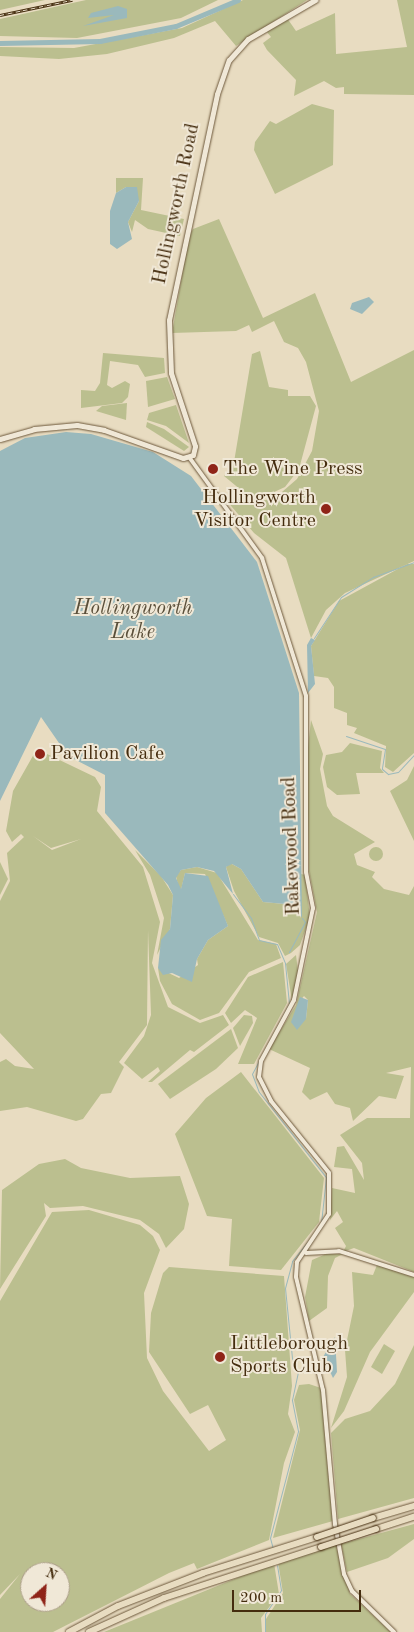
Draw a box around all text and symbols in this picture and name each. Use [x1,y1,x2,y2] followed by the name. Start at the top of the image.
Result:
[148,121,206,287] street label: Hollingworth Road
[223,457,363,481] place label: The Wine Press
[207,463,219,475] marker: The Wine Press
[193,486,316,533] place label: Hollingworth Visitor Centre
[320,503,332,515] marker: Hollingworth Visitor Centre
[73,596,193,646] water label: Hollingworth Lake
[50,742,164,766] place label: Pavilion Cafe
[34,748,46,760] marker: Pavilion Cafe
[278,776,306,916] street label: Rakewood Road
[230,1333,348,1380] place label: Littleborough Sports Club
[214,1351,226,1363] marker: Littleborough Sports Club
[20,1562,70,1612] north arrow
[43,1566,59,1583] text: N
[234,1580,363,1612] scale bar
[240,1591,282,1606] text: 200 m

